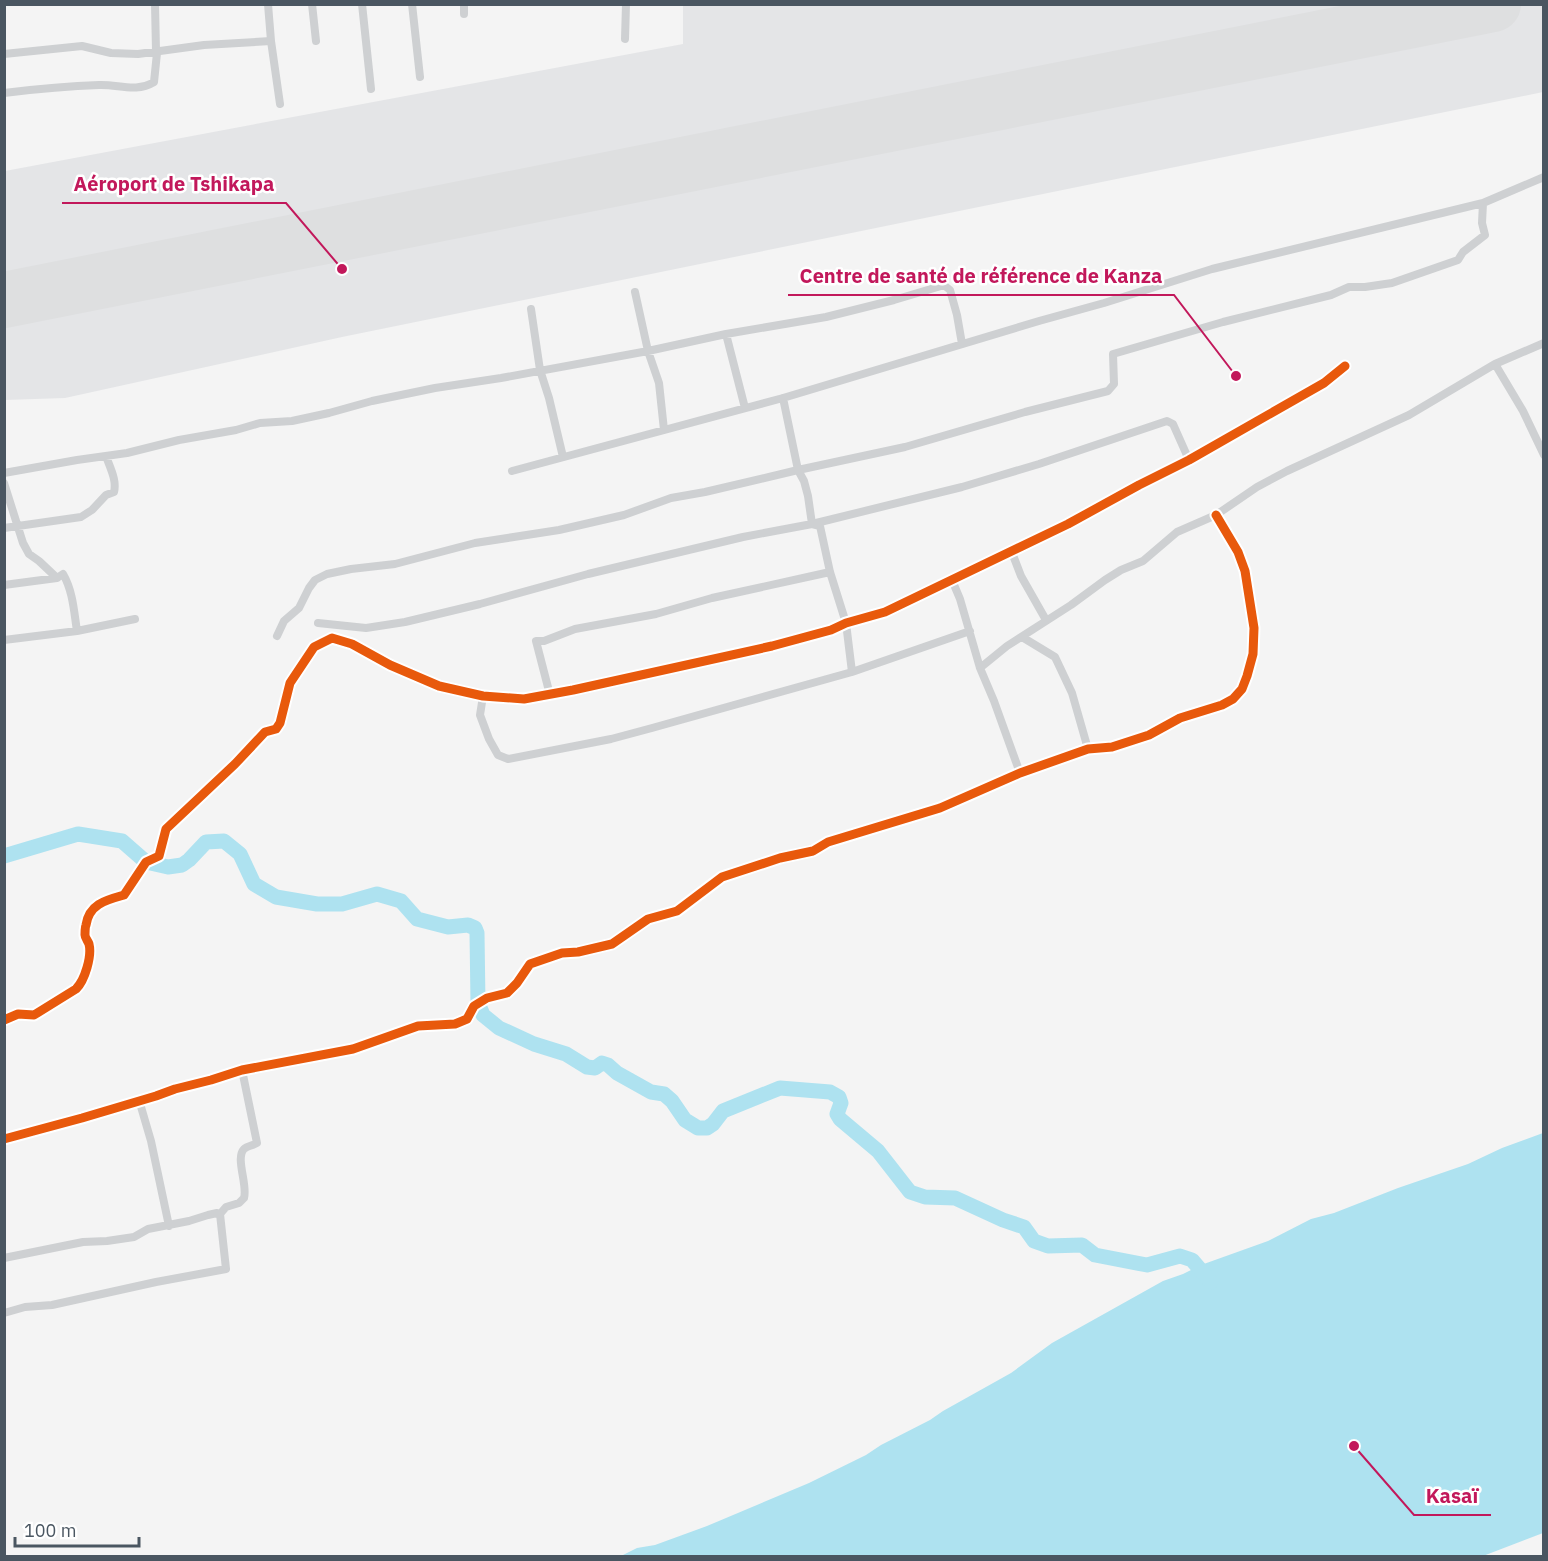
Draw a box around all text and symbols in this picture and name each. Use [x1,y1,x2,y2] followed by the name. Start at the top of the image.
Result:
[62,165,286,203] callout: Aéroport de Tshikapa
[74,170,274,197] text: Aéroport de Tshikapa
[788,257,1174,295] callout: Centre de santé de référence de Kanza
[800,262,1162,289] text: Centre de santé de référence de Kanza
[1414,1477,1491,1515] callout: Kasaï
[1426,1482,1479,1509] text: Kasaï
[15,1510,140,1548] scale bar
[24,1519,76,1542] text: 100 m

